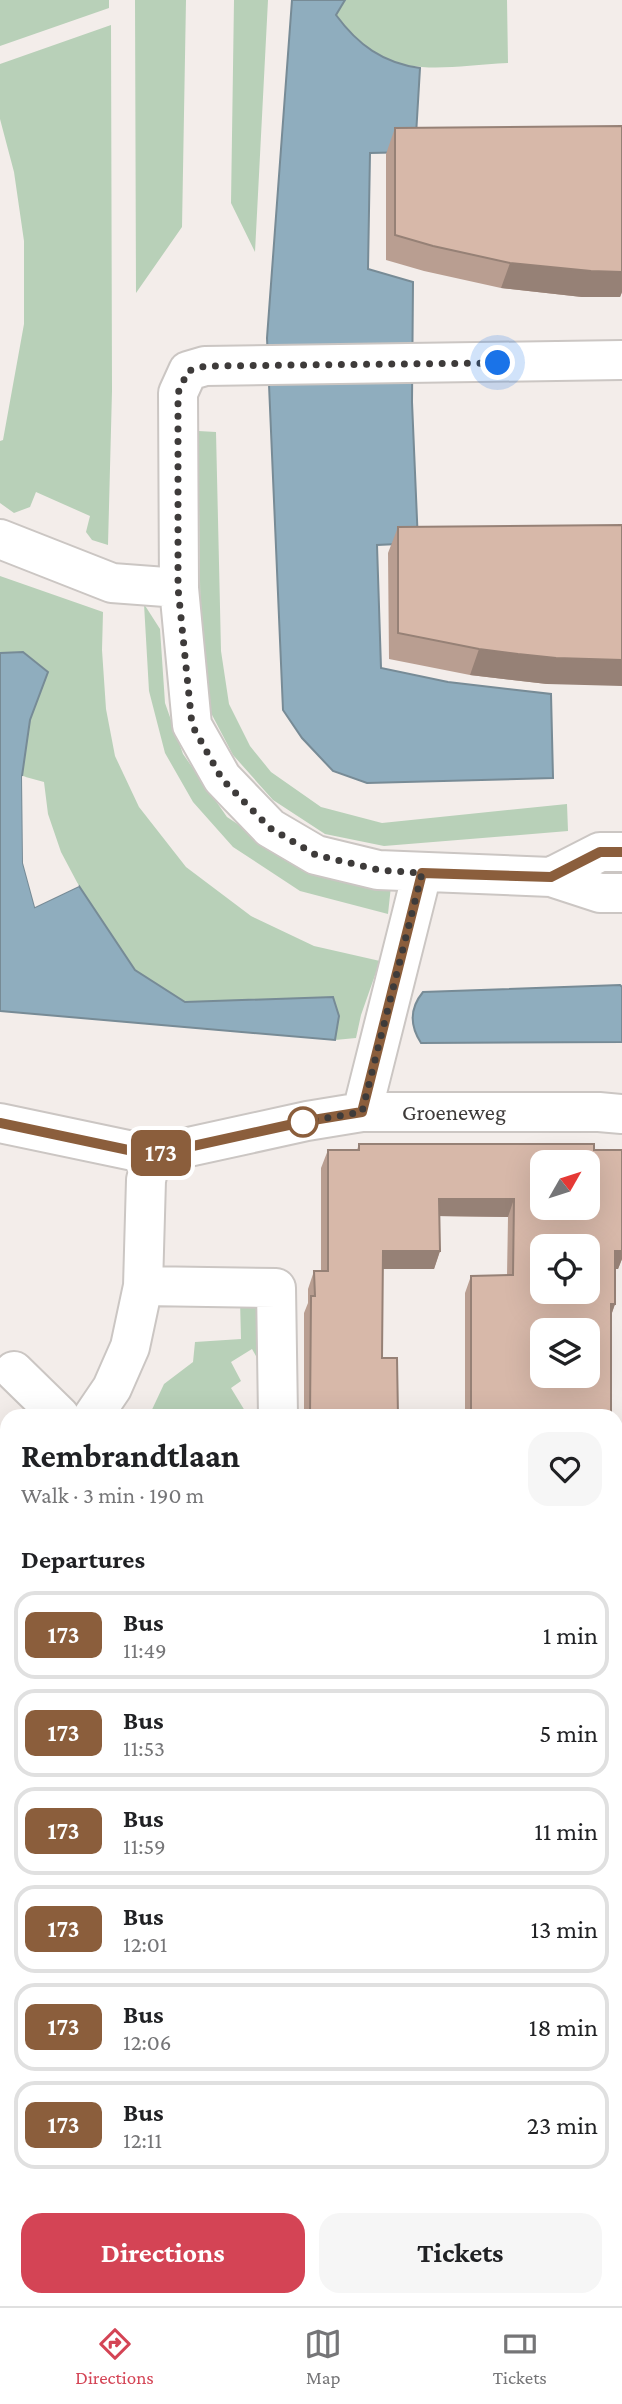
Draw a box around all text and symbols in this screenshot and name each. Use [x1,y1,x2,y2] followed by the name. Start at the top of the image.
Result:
[480,345,515,380] your location
[402,1099,506,1125] street label: Groeneweg
[288,1107,318,1137] unlabelled marker
[121,1130,201,1176] line badge: 173
[145,1139,177,1166] text: 173
[530,1150,600,1220] north arrow
[530,1150,600,1388] map controls
[530,1234,600,1304] button: locate
[530,1318,600,1388] button: layers
[528,1432,602,1506] button: heart
[21,1437,240,1474] text: Rembrandtlaan
[21,1482,204,1508] text: Walk · 3 min · 190 m
[21,1545,145,1574] text: Departures
[123,1608,164,1637] text: Bus
[47,1621,80,1648] text: 173
[543,1621,598,1650] text: 1 min
[123,1637,167,1663] text: 11:49
[123,1706,164,1735] text: Bus
[47,1719,80,1746] text: 173
[539,1719,598,1748] text: 5 min
[123,1735,165,1761] text: 11:53
[123,1804,164,1833] text: Bus
[47,1817,80,1844] text: 173
[534,1817,598,1846] text: 11 min
[123,1833,166,1859] text: 11:59
[123,1902,164,1931] text: Bus
[47,1915,80,1942] text: 173
[530,1915,598,1944] text: 13 min
[123,1931,168,1957] text: 12:01
[123,2000,164,2029] text: Bus
[47,2013,80,2040] text: 173
[529,2013,598,2042] text: 18 min
[123,2029,172,2055] text: 12:06
[123,2098,164,2127] text: Bus
[47,2111,80,2138] text: 173
[527,2111,598,2140] text: 23 min
[123,2127,162,2153] text: 12:11
[21,2213,305,2293] button: Directions
[319,2213,602,2293] button: Tickets
[75,2325,154,2388] tab: Directions
[304,2325,342,2388] tab: Map
[493,2325,547,2388] tab: Tickets

